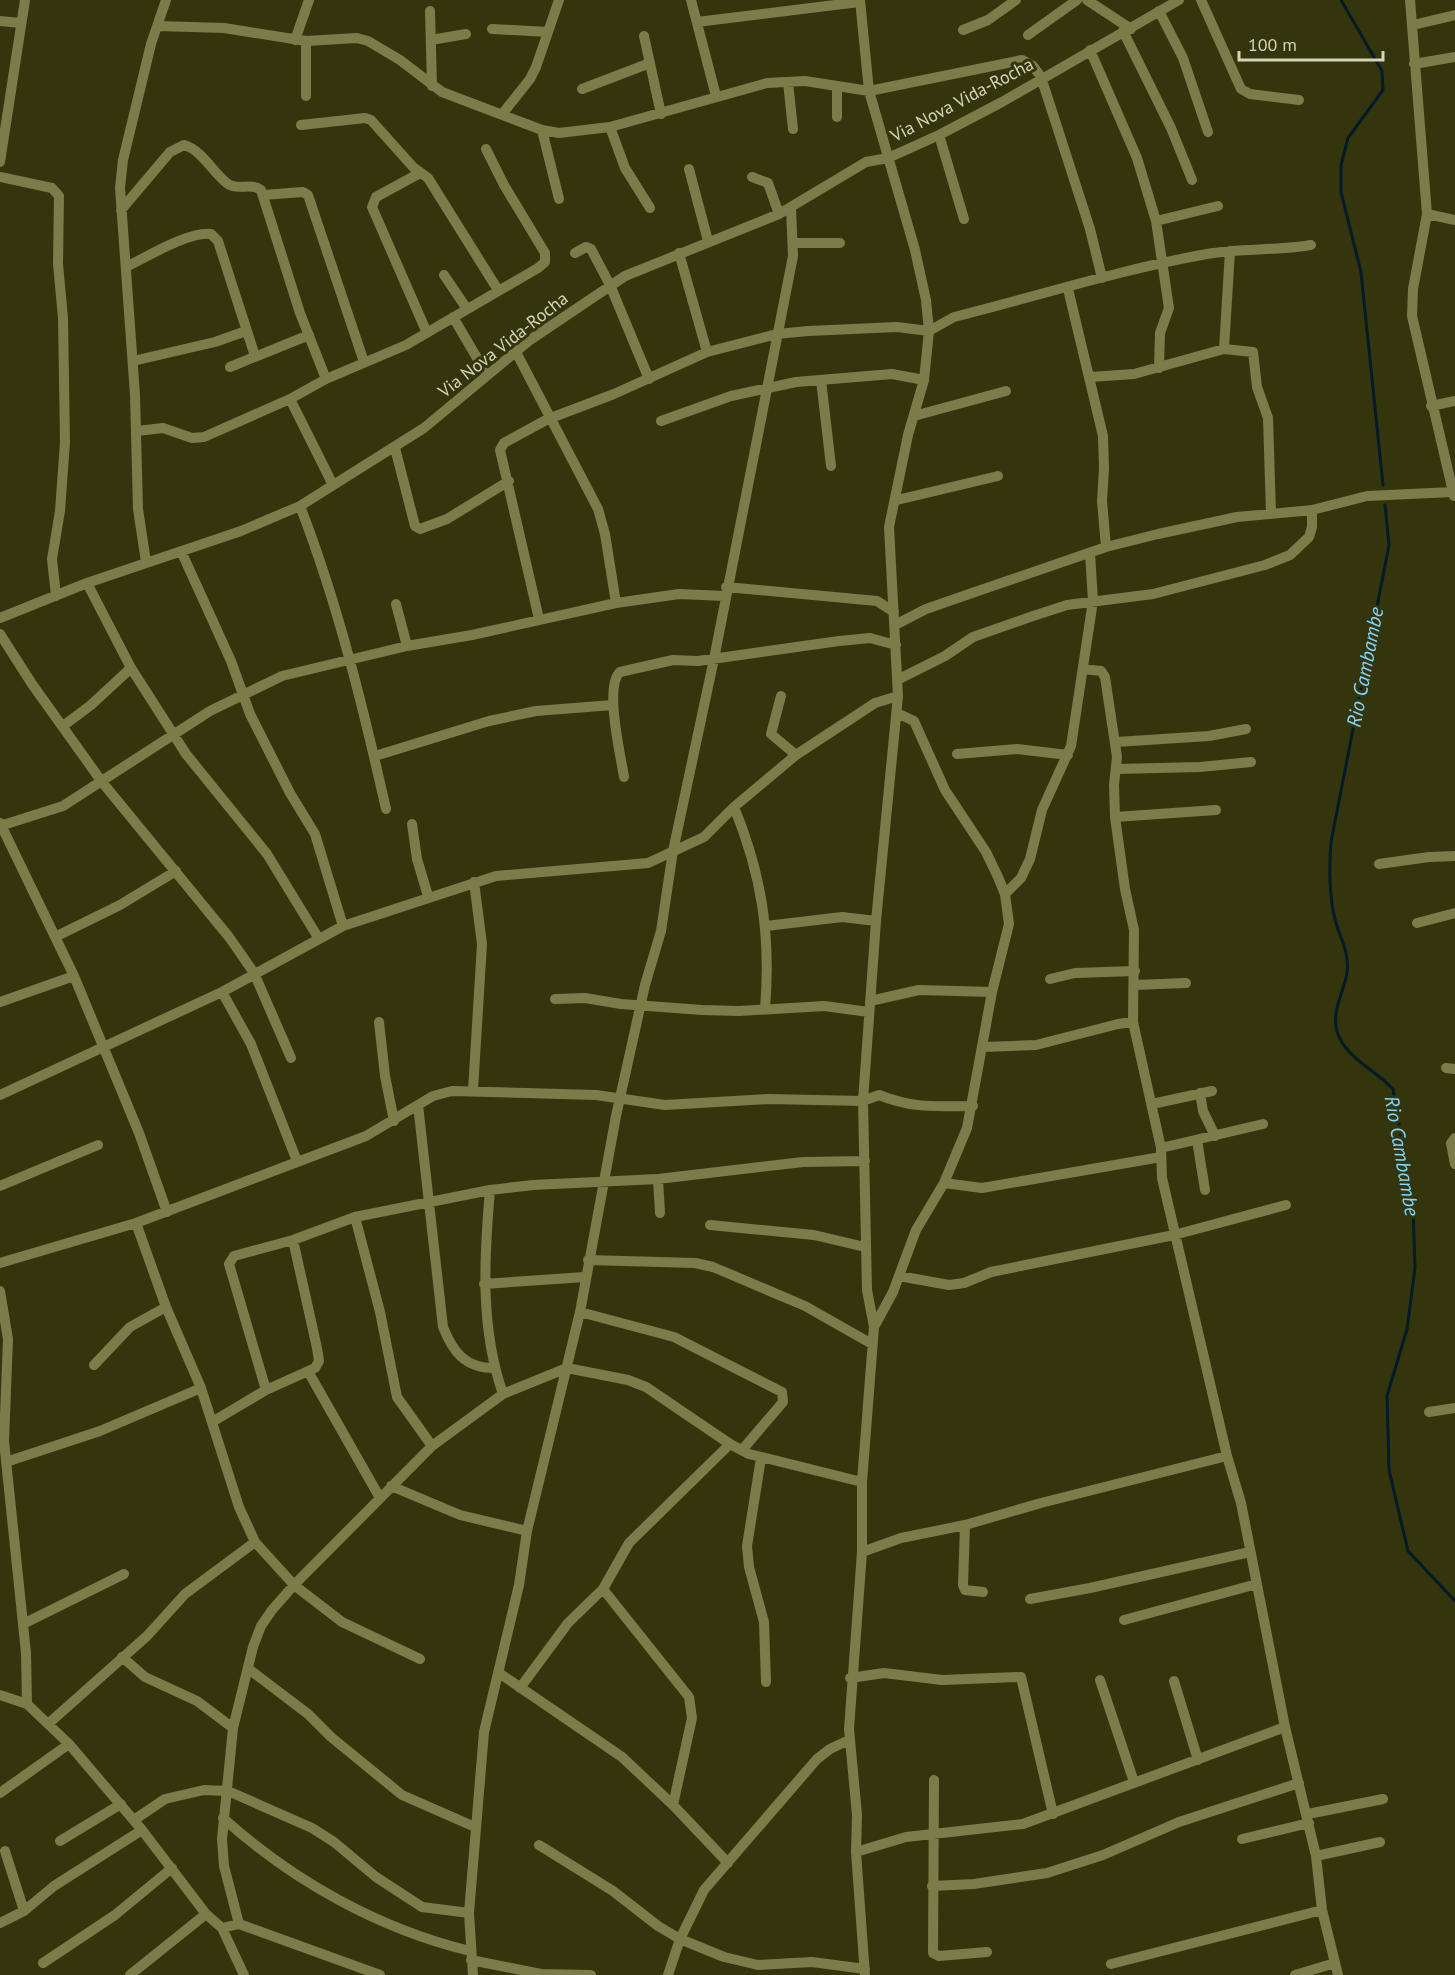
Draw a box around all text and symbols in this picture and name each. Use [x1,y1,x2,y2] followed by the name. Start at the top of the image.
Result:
[1239,24,1383,62] scale bar
[1248,33,1297,56] text: 100 m
[885,52,1037,147] street label: Via Nova Vida-Rocha
[432,287,572,403] street label: Via Nova Vida-Rocha
[1341,604,1390,729] water label: Rio Cambambe
[1379,1094,1425,1219] water label: Rio Cambambe

